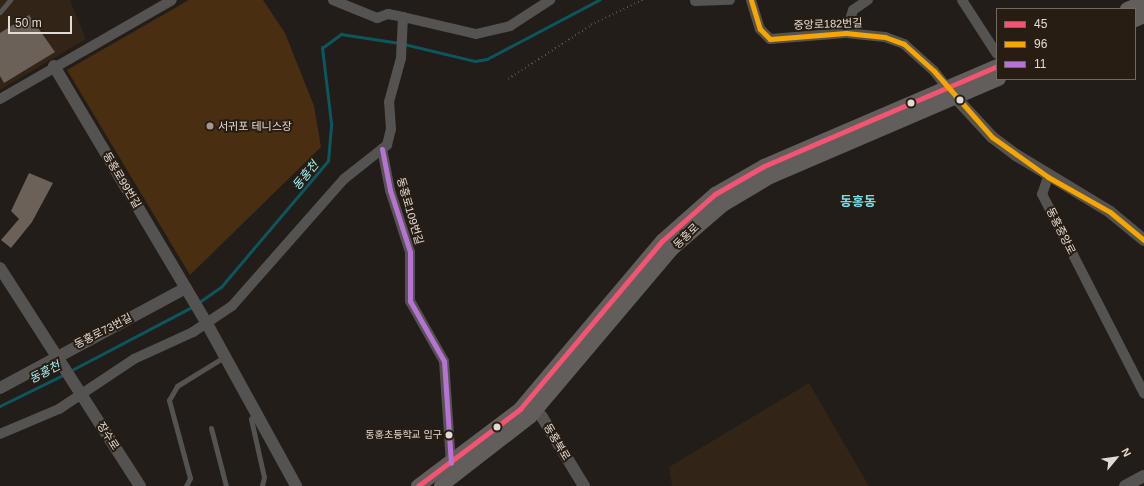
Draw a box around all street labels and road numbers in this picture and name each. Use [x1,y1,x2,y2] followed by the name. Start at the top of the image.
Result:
[793,16,863,32] street label: 중앙로182번길
[100,150,144,210] street label: 동홍로99번길
[394,176,426,246] street label: 동홍로109번길
[1044,205,1078,257] street label: 동홍중앙로
[670,221,702,251] street label: 동홍로
[72,311,134,351] street label: 동홍로73번길
[94,420,122,452] street label: 장수로
[541,421,573,463] street label: 동홍북로

